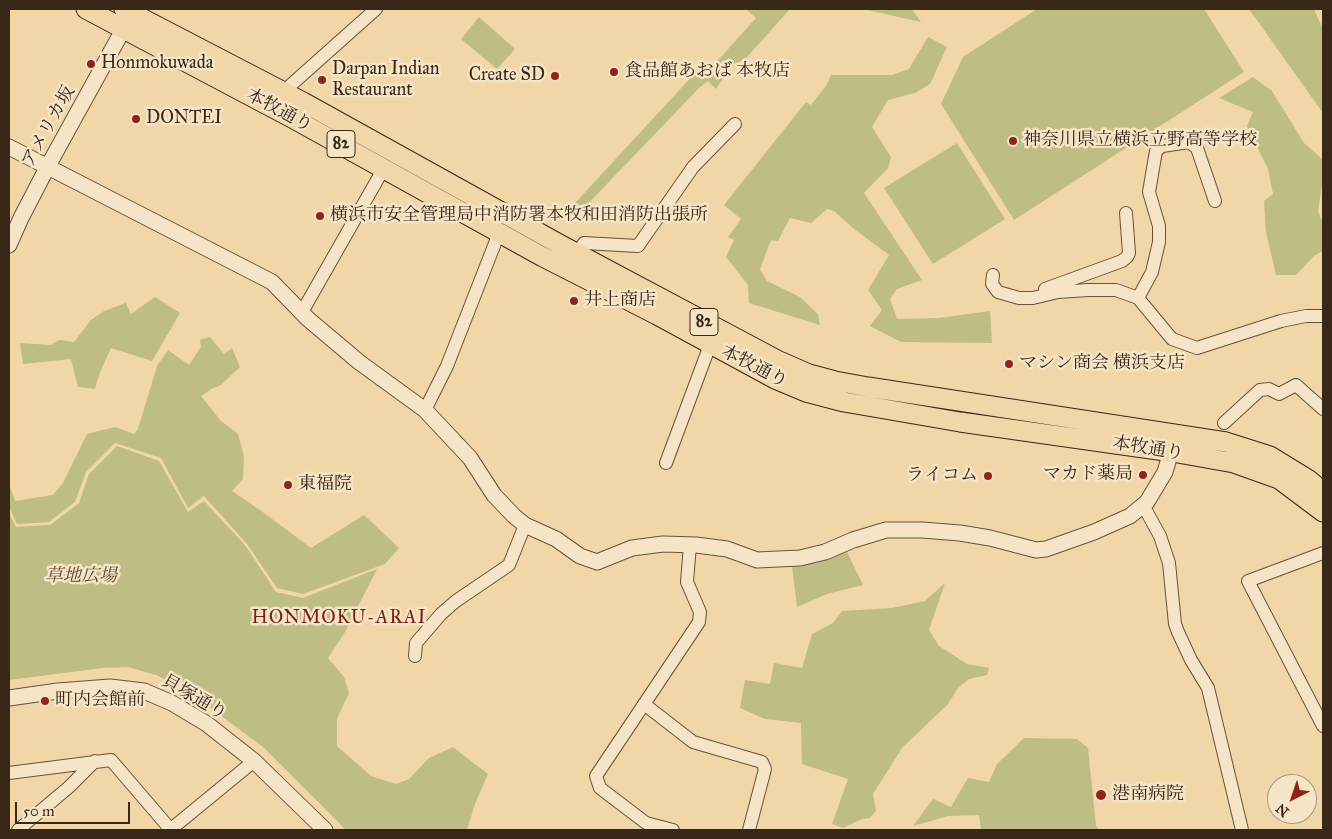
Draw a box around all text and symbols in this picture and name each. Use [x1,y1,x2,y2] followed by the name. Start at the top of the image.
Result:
[101,53,213,75] place label: Honmokuwada
[85,58,97,70] marker: Honmokuwada
[332,59,440,102] place label: Darpan Indian Restaurant
[624,61,790,83] place label: 食品館あおば 本牧店
[469,65,545,87] place label: Create SD
[608,66,620,78] marker: 食品館あおば 本牧店
[549,70,561,82] marker: Create SD
[316,74,328,86] marker: Darpan Indian Restaurant
[18,82,80,172] street label: アメリカ坂
[242,85,316,137] street label: 本牧通り
[146,108,222,130] place label: DONTEI
[130,113,142,125] marker: DONTEI
[327,130,355,158] road number: 82
[1023,130,1257,152] place label: 神奈川県立横浜立野高等学校
[1007,135,1019,147] marker: 神奈川県立横浜立野高等学校
[330,205,708,227] place label: 横浜市安全管理局中消防署本牧和田消防出張所
[314,210,326,222] marker: 横浜市安全管理局中消防署本牧和田消防出張所
[584,290,656,312] place label: 井上商店
[568,295,580,307] marker: 井上商店
[690,308,718,336] road number: 82
[717,341,791,393] street label: 本牧通り
[1019,353,1185,375] place label: マシン商会 横浜支店
[1003,358,1015,370] marker: マシン商会 横浜支店
[1111,433,1185,465] street label: 本牧通り
[1043,464,1133,486] place label: マカド薬局
[906,465,978,487] place label: ライコム
[1137,469,1149,481] marker: マカド薬局
[982,470,994,482] marker: ライコム
[298,474,352,496] place label: 東福院
[282,479,294,491] marker: 東福院
[45,566,117,588] park label: 草地広場
[250,607,428,629] district label: HONMOKU-ARAI
[157,671,231,725] street label: 貝塚通り
[55,690,145,712] place label: 町内会館前
[39,695,51,707] marker: 町内会館前
[1267,774,1317,824] north arrow
[1112,784,1184,806] place label: 港南病院
[1094,788,1108,802] marker: 港南病院
[18,792,132,824] scale bar
[1272,800,1293,820] text: N
[23,802,55,820] text: 50 m

